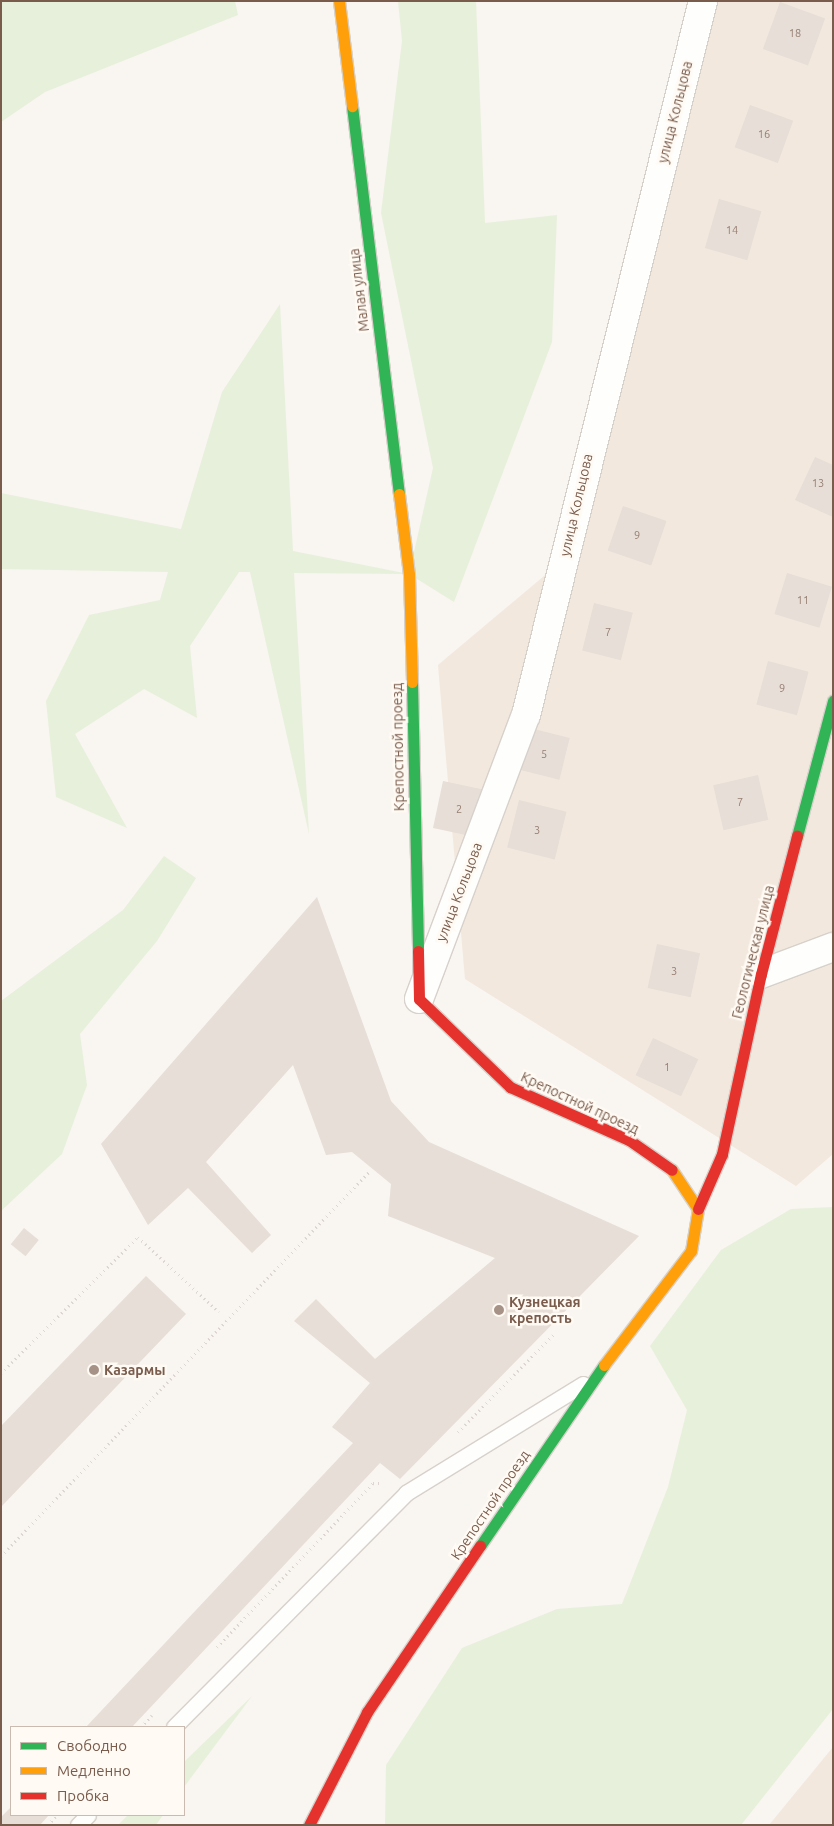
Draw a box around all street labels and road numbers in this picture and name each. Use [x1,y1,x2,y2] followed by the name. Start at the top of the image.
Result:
[654,59,696,165] street label: улица Кольцова
[346,247,372,333] street label: Малая улица
[556,452,596,558] street label: улица Кольцова
[388,683,408,811] street label: Крепостной проезд
[432,840,486,944] street label: улица Кольцова
[728,884,778,1020] street label: Геологическая улица
[518,1068,642,1138] street label: Крепостной проезд
[447,1447,533,1563] street label: Крепостной проезд

